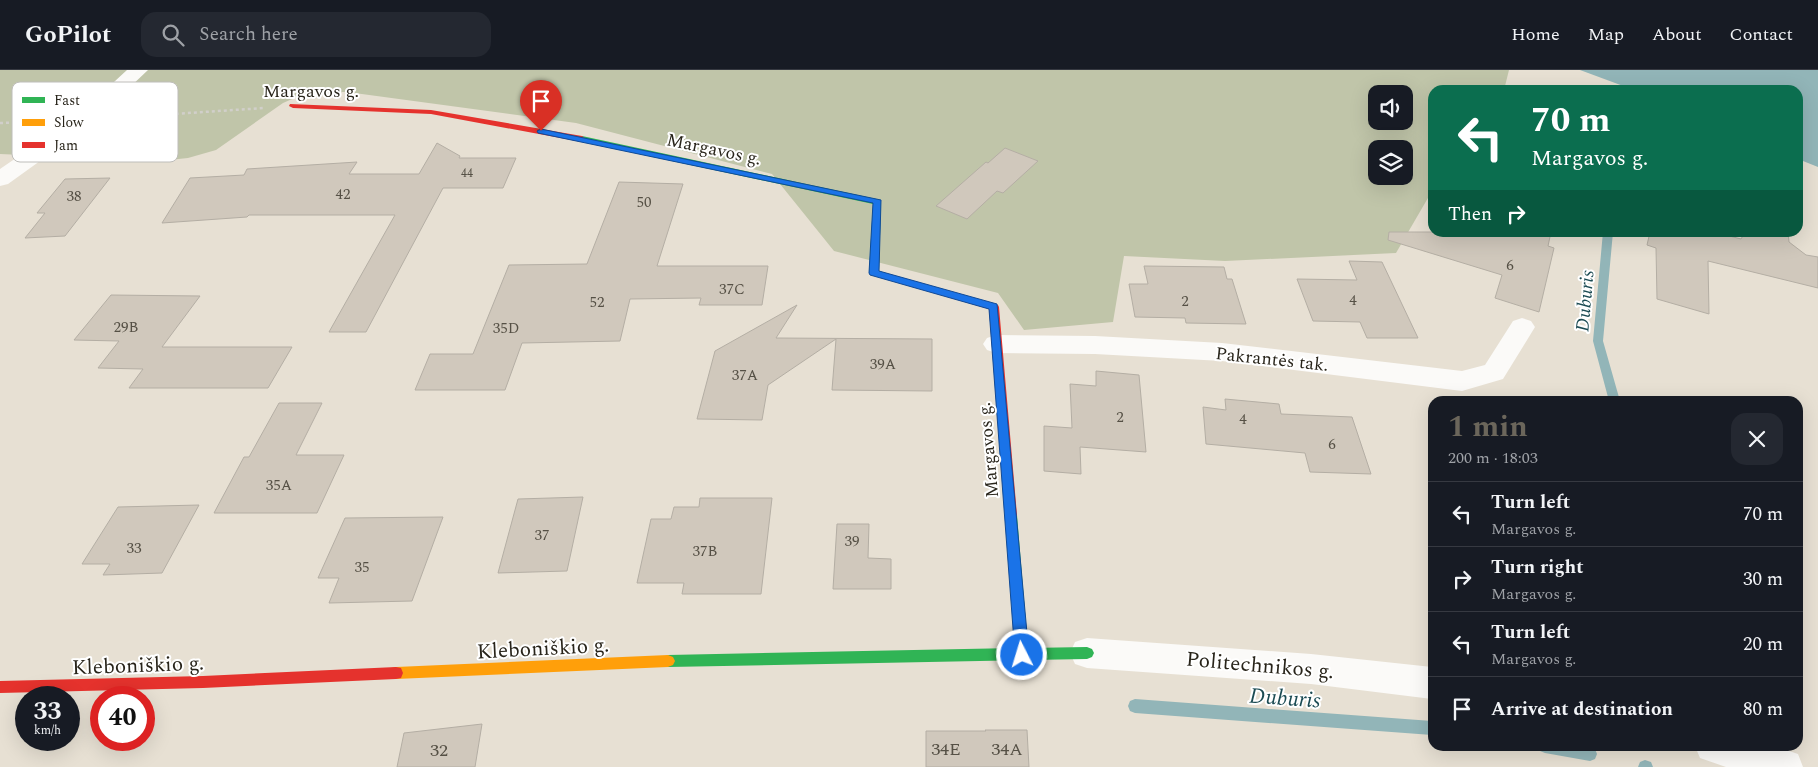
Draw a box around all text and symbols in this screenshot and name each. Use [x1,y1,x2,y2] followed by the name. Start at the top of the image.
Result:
[141,12,491,57] search box
[25,17,111,53] text: GoPilot
[199,20,298,49] text: Search here
[159,21,187,49] icon: search
[1511,21,1560,48] text: Home
[1588,21,1624,48] text: Map
[1652,21,1702,48] text: About
[1730,21,1793,48] text: Contact
[263,78,359,105] street label: Margavos g.
[520,80,562,131] pin
[12,82,178,162] legend
[1368,85,1413,185] map controls
[1368,85,1413,130] button: sound
[527,87,555,115] icon: arrive
[54,90,80,111] text: Fast
[1531,94,1611,147] text: 70 m
[1448,105,1513,170] icon: left
[54,112,84,133] text: Slow
[664,126,764,173] street label: Margavos g.
[54,135,78,156] text: Jam
[1368,140,1413,185] button: layers
[1531,142,1648,175] text: Margavos g.
[461,164,473,183] house number: 44
[335,183,351,206] house number: 42
[66,185,82,208] house number: 38
[636,191,652,214] house number: 50
[1448,200,1492,229] text: Then
[1502,200,1530,228] icon: right
[1506,254,1514,277] house number: 6
[1568,269,1603,333] water label: Duburis
[719,278,745,301] house number: 37C
[1349,289,1357,312] house number: 4
[1181,290,1189,313] house number: 2
[589,291,605,314] house number: 52
[114,316,139,339] house number: 29B
[493,317,519,340] house number: 35D
[1214,340,1330,379] street label: Pakrantės tak.
[870,353,896,376] house number: 39A
[732,364,758,387] house number: 37A
[971,401,1006,499] street label: Margavos g.
[1448,404,1528,450] text: 1 min
[1116,406,1124,429] house number: 2
[1239,408,1247,431] house number: 4
[1731,413,1783,465] button: close
[1328,433,1336,456] house number: 6
[1448,446,1538,470] text: 200 m · 18:03
[266,474,292,497] house number: 35A
[1491,488,1570,517] text: Turn left
[1448,500,1476,528] icon: left
[1743,500,1783,529] text: 70 m
[1491,517,1576,541] text: Margavos g.
[534,524,550,547] house number: 37
[844,530,860,553] house number: 39
[126,537,142,560] house number: 33
[693,540,718,563] house number: 37B
[1491,553,1584,582] text: Turn right
[354,556,370,579] house number: 35
[1448,565,1476,593] icon: right
[1743,565,1783,594] text: 30 m
[1491,582,1576,606] text: Margavos g.
[1491,618,1570,647] text: Turn left
[995,628,1047,680] position arrow
[476,630,610,668] street label: Kleboniškio g.
[1448,630,1476,658] icon: left
[1743,630,1783,659] text: 20 m
[1185,644,1335,688] street label: Politechnikos g.
[1491,647,1576,671] text: Margavos g.
[71,648,205,684] street label: Kleboniškio g.
[1248,680,1322,717] water label: Duburis
[90,686,155,751] speed limit sign: 40
[33,693,62,731] text: 33
[1448,695,1476,723] icon: arrive
[1491,695,1673,724] text: Arrive at destination
[1743,695,1783,724] text: 80 m
[34,721,61,740] text: km/h
[931,736,961,763] house number: 34E
[991,736,1023,763] house number: 34A
[430,737,448,764] house number: 32

